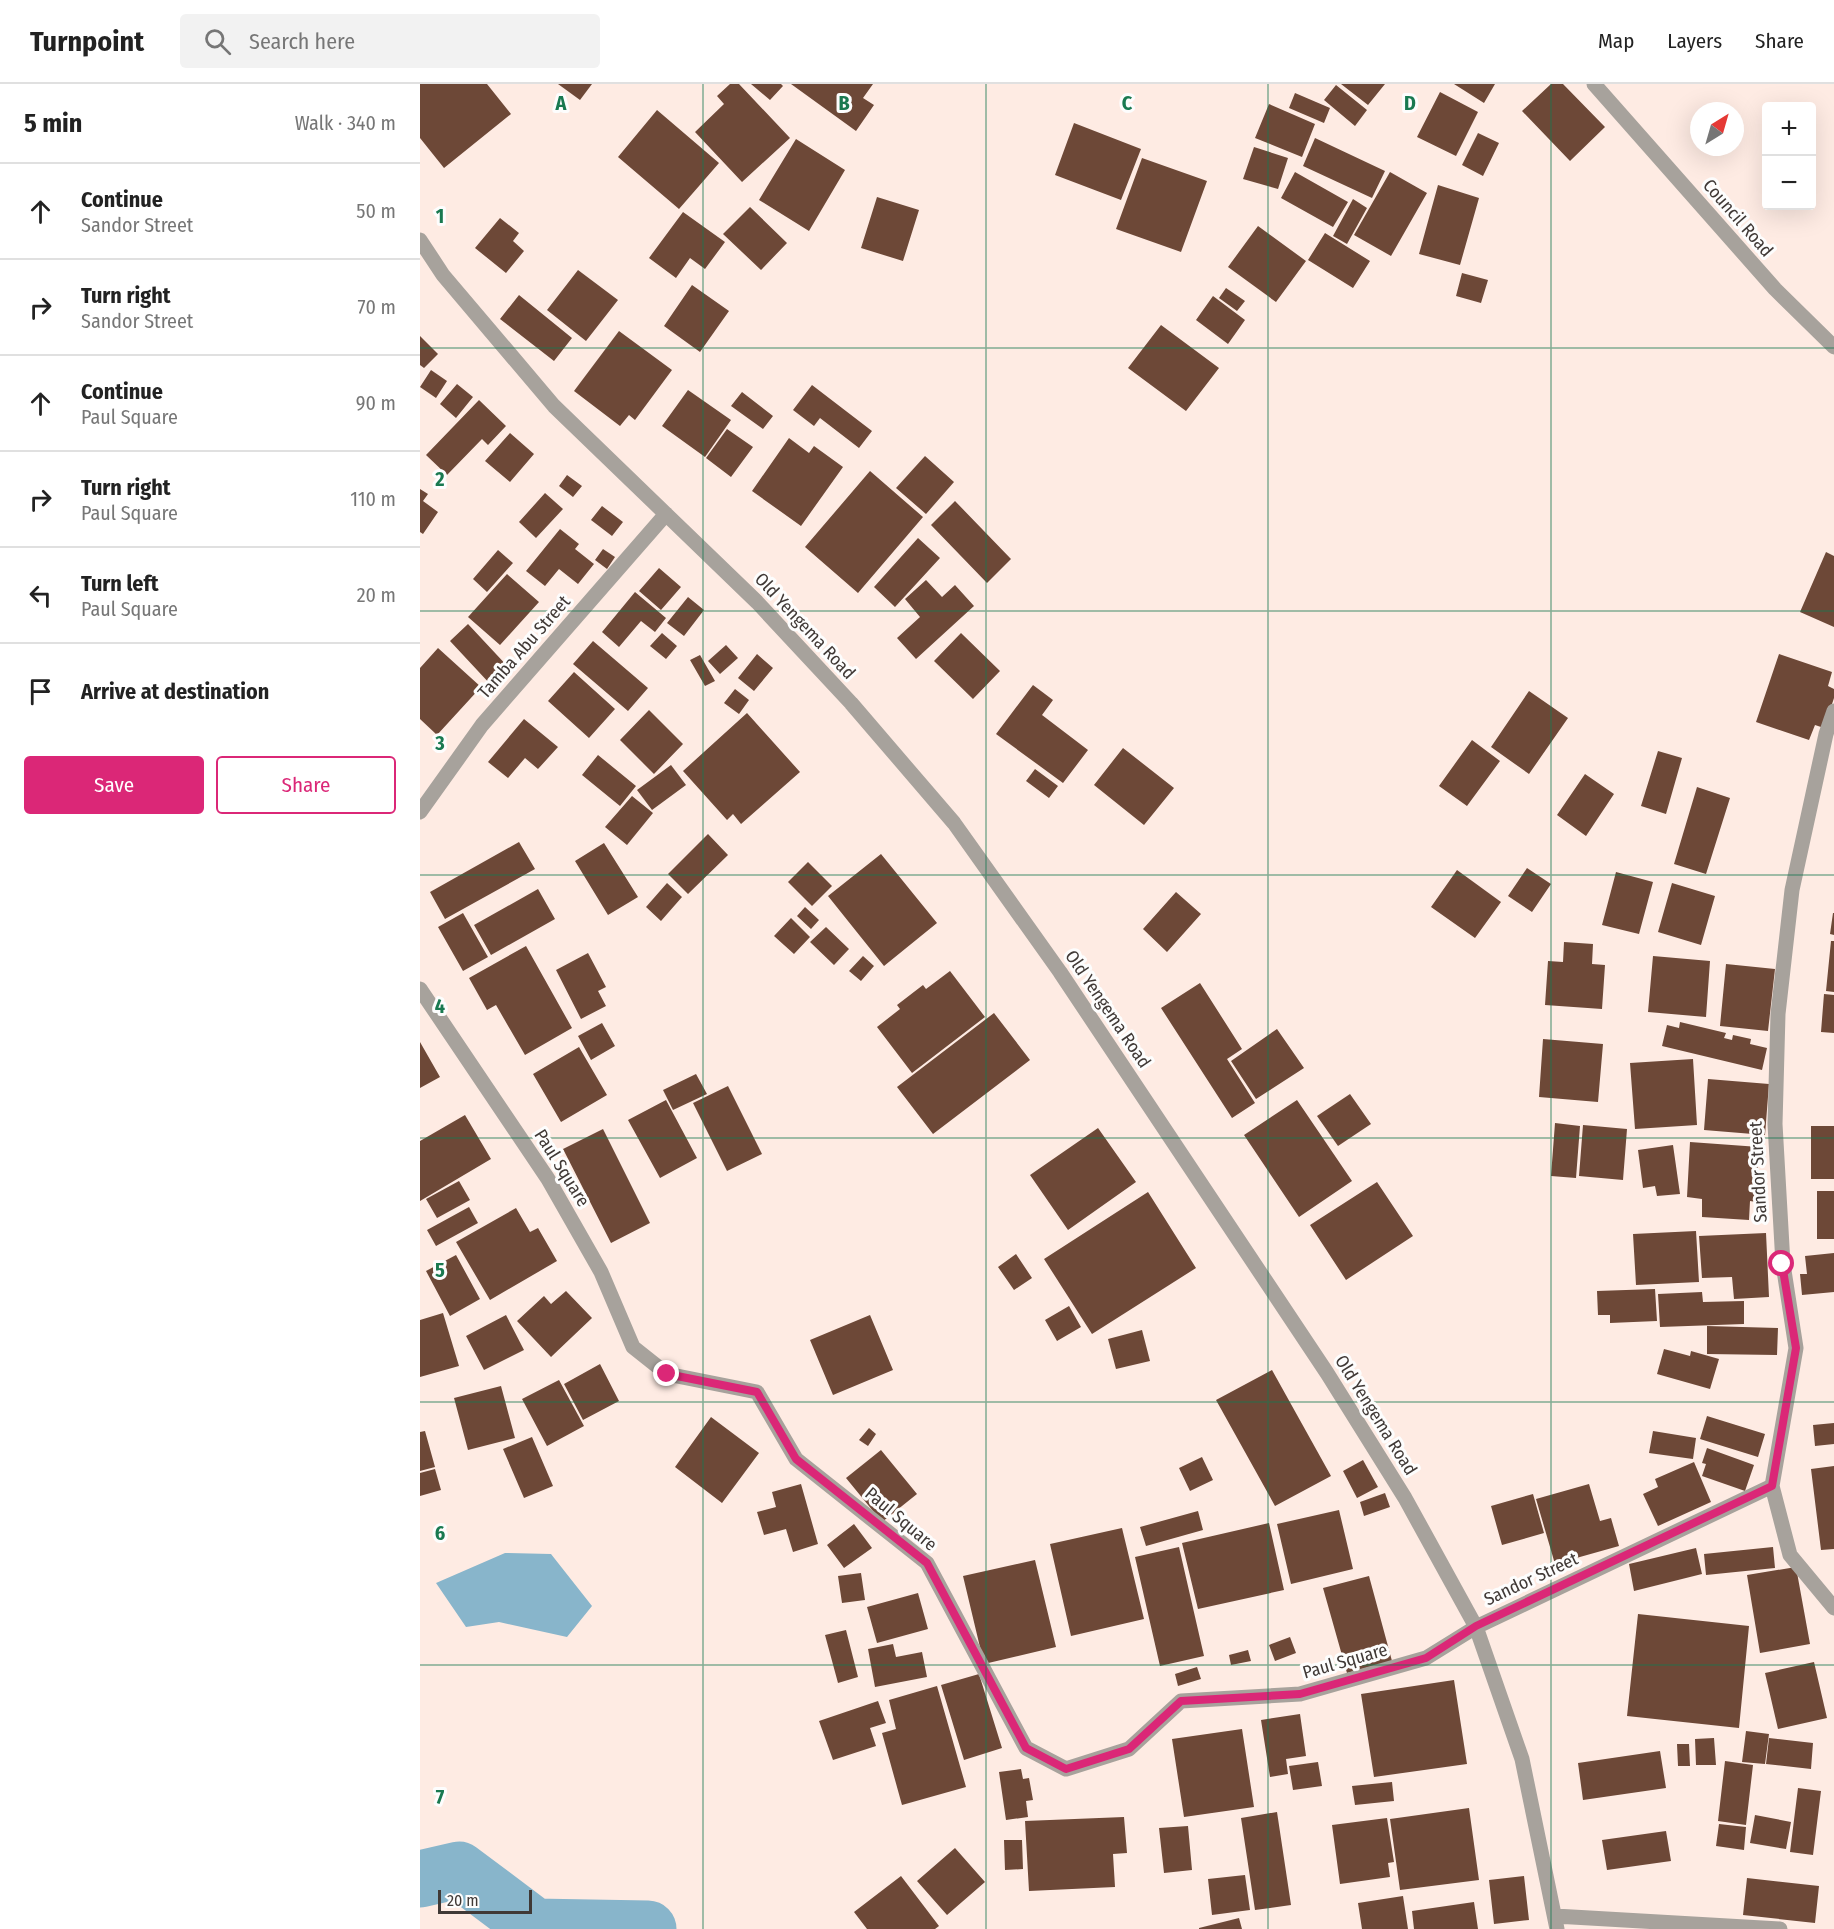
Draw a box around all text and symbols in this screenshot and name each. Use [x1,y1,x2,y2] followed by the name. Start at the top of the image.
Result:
[180,14,600,68] search box
[30,25,144,58] text: Turnpoint
[201,25,234,58] icon: search
[249,28,355,55] text: Search here
[1598,28,1634,54] text: Map
[1667,28,1722,54] text: Layers
[1755,28,1804,54] text: Share
[555,91,568,115] text: A
[838,91,850,115] text: B
[1122,91,1133,115] text: C
[1404,91,1416,115] text: D
[1690,102,1744,156] north arrow
[1762,102,1816,210] map controls
[1762,102,1816,156] button: +
[24,108,82,139] text: 5 min
[295,111,396,135] text: Walk · 340 m
[1762,156,1816,210] button: −
[1698,175,1778,261] street label: Council Road
[81,186,163,213] text: Continue
[24,195,57,228] icon: ahead
[356,199,396,223] text: 50 m
[436,204,444,228] text: 1
[81,213,193,237] text: Sandor Street
[81,282,170,309] text: Turn right
[24,291,57,324] icon: right
[358,295,396,319] text: 70 m
[81,309,193,333] text: Sandor Street
[81,378,163,405] text: Continue
[24,387,57,420] icon: ahead
[356,391,396,415] text: 90 m
[81,405,178,429] text: Paul Square
[434,467,445,491] text: 2
[81,474,170,501] text: Turn right
[24,483,57,516] icon: right
[350,487,396,511] text: 110 m
[81,501,178,525] text: Paul Square
[750,568,860,684] street label: Old Yengema Road
[81,570,159,597] text: Turn left
[24,579,57,612] icon: left
[357,583,396,607] text: 20 m
[473,591,575,703] street label: Tamba Abu Street
[81,597,178,621] text: Paul Square
[24,675,57,708] icon: arrive
[81,678,269,705] text: Arrive at destination
[434,731,445,755] text: 3
[24,756,204,814] button: Save
[216,756,396,814] button: Share
[1060,946,1156,1072] street label: Old Yengema Road
[435,994,445,1018] text: 4
[1744,1121,1772,1223] street label: Sandor Street
[530,1125,594,1211] street label: Paul Square
[1768,1250,1794,1276] route start
[435,1258,445,1282] text: 5
[1330,1351,1422,1479] street label: Old Yengema Road
[653,1360,679,1386] route end
[861,1483,942,1556] street label: Paul Square
[435,1521,445,1545] text: 6
[1481,1548,1582,1610] street label: Sandor Street
[1300,1638,1390,1684] street label: Paul Square
[436,1785,445,1809] text: 7
[438,1887,532,1914] scale bar
[447,1891,478,1910] text: 20 m

